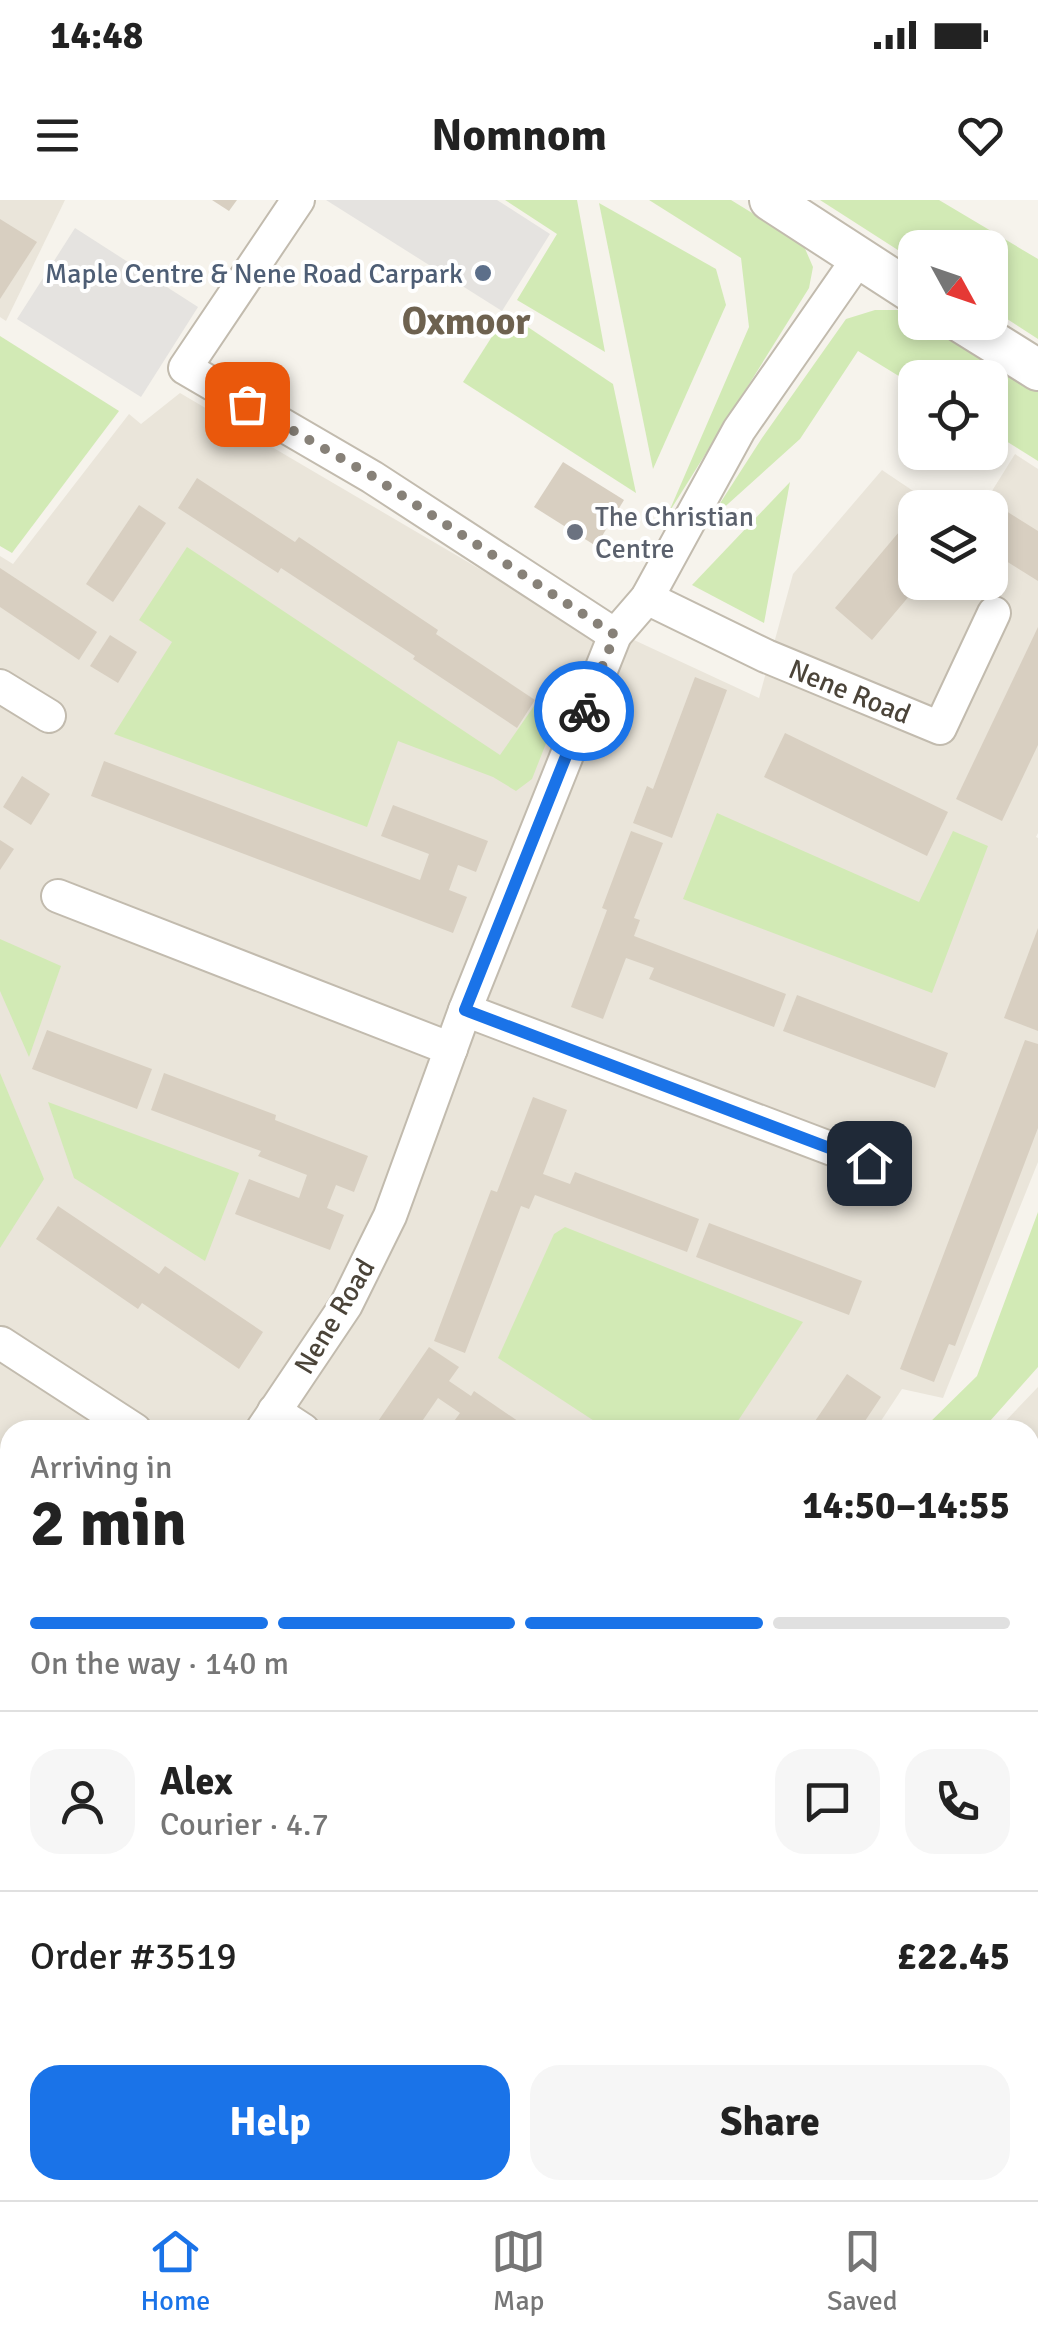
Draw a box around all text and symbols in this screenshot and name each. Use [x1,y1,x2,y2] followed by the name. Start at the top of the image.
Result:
[50,12,143,59] text: 14:48
[30,108,85,163] icon: menu
[431,108,607,163] text: Nomnom
[953,108,1008,163] icon: heart
[898,230,1008,340] north arrow
[898,230,1008,600] map controls
[45,257,463,291] place label: Maple Centre & Nene Road Carpark
[472,262,494,284] marker: Maple Centre & Nene Road Carpark
[402,298,531,345] district label: Oxmoor
[898,360,1008,470] button: locate
[205,362,290,447] pin
[220,377,275,432] icon: bag
[898,490,1008,600] button: layers
[595,500,754,566] place label: The Christian Centre
[564,521,586,543] marker: The Christian Centre
[784,652,916,732] street label: Nene Road
[534,661,634,761] courier
[557,684,612,739] icon: bike
[827,1121,912,1206] pin
[842,1136,897,1191] icon: home
[287,1253,383,1380] street label: Nene Road
[30,1448,172,1487] text: Arriving in
[802,1482,1010,1529] text: 14:50–14:55
[30,1484,187,1564] text: 2 min
[30,1644,289,1683] text: On the way · 140 m
[30,1749,135,1854] button: person
[775,1749,880,1854] button: chat
[905,1749,1010,1854] button: phone
[160,1758,233,1805] text: Alex
[160,1805,329,1844] text: Courier · 4.7
[30,1933,237,1980] text: Order #3519
[897,1933,1010,1980] text: £22.45
[30,2065,510,2180] button: Help
[530,2065,1010,2180] button: Share
[140,2224,210,2318] tab: Home
[491,2224,546,2318] tab: Map
[827,2224,898,2318] tab: Saved

